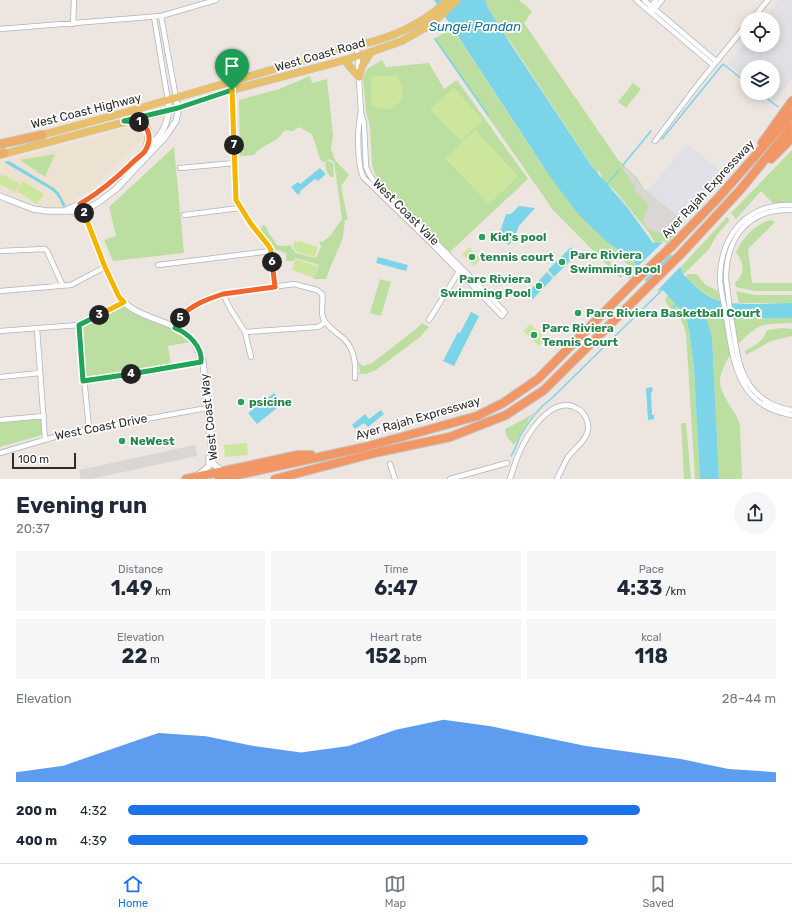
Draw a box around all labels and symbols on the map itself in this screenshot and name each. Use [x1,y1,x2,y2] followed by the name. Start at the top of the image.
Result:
[429,19,521,35] water label: Sungei Pandan
[273,35,367,75] street label: West Coast Road
[215,49,249,90] pin
[29,90,143,132] street label: West Coast Highway
[129,112,149,132] pin: 1
[224,135,244,155] pin: 7
[659,137,757,241] street label: Ayer Rajah Expressway
[370,176,442,248] street label: West Coast Vale
[74,203,94,223] pin: 2
[490,230,547,244] place label: Kid's pool
[477,232,487,242] marker: Kid's pool
[570,248,660,276] place label: Parc Riviera Swimming pool
[480,250,554,264] place label: tennis court
[262,252,282,272] pin: 6
[467,252,477,262] marker: tennis court
[557,257,567,267] marker: Parc Riviera Swimming pool
[440,272,531,300] place label: Parc Riviera Swimming Pool
[534,281,544,291] marker: Parc Riviera Swimming Pool
[89,305,109,325] pin: 3
[586,306,761,320] place label: Parc Riviera Basketball Court
[170,308,190,328] pin: 5
[573,308,583,318] marker: Parc Riviera Basketball Court
[542,321,619,349] place label: Parc Riviera Tennis Court
[529,330,539,340] marker: Parc Riviera Tennis Court
[121,364,141,384] pin: 4
[197,372,221,461] street label: West Coast Way
[354,393,482,443] street label: Ayer Rajah Expressway
[249,395,292,409] place label: psicine
[236,397,246,407] marker: psicine
[54,411,149,443] street label: West Coast Drive
[130,434,175,448] place label: NeWest
[117,436,127,446] marker: NeWest
[12,451,76,470] scale bar

